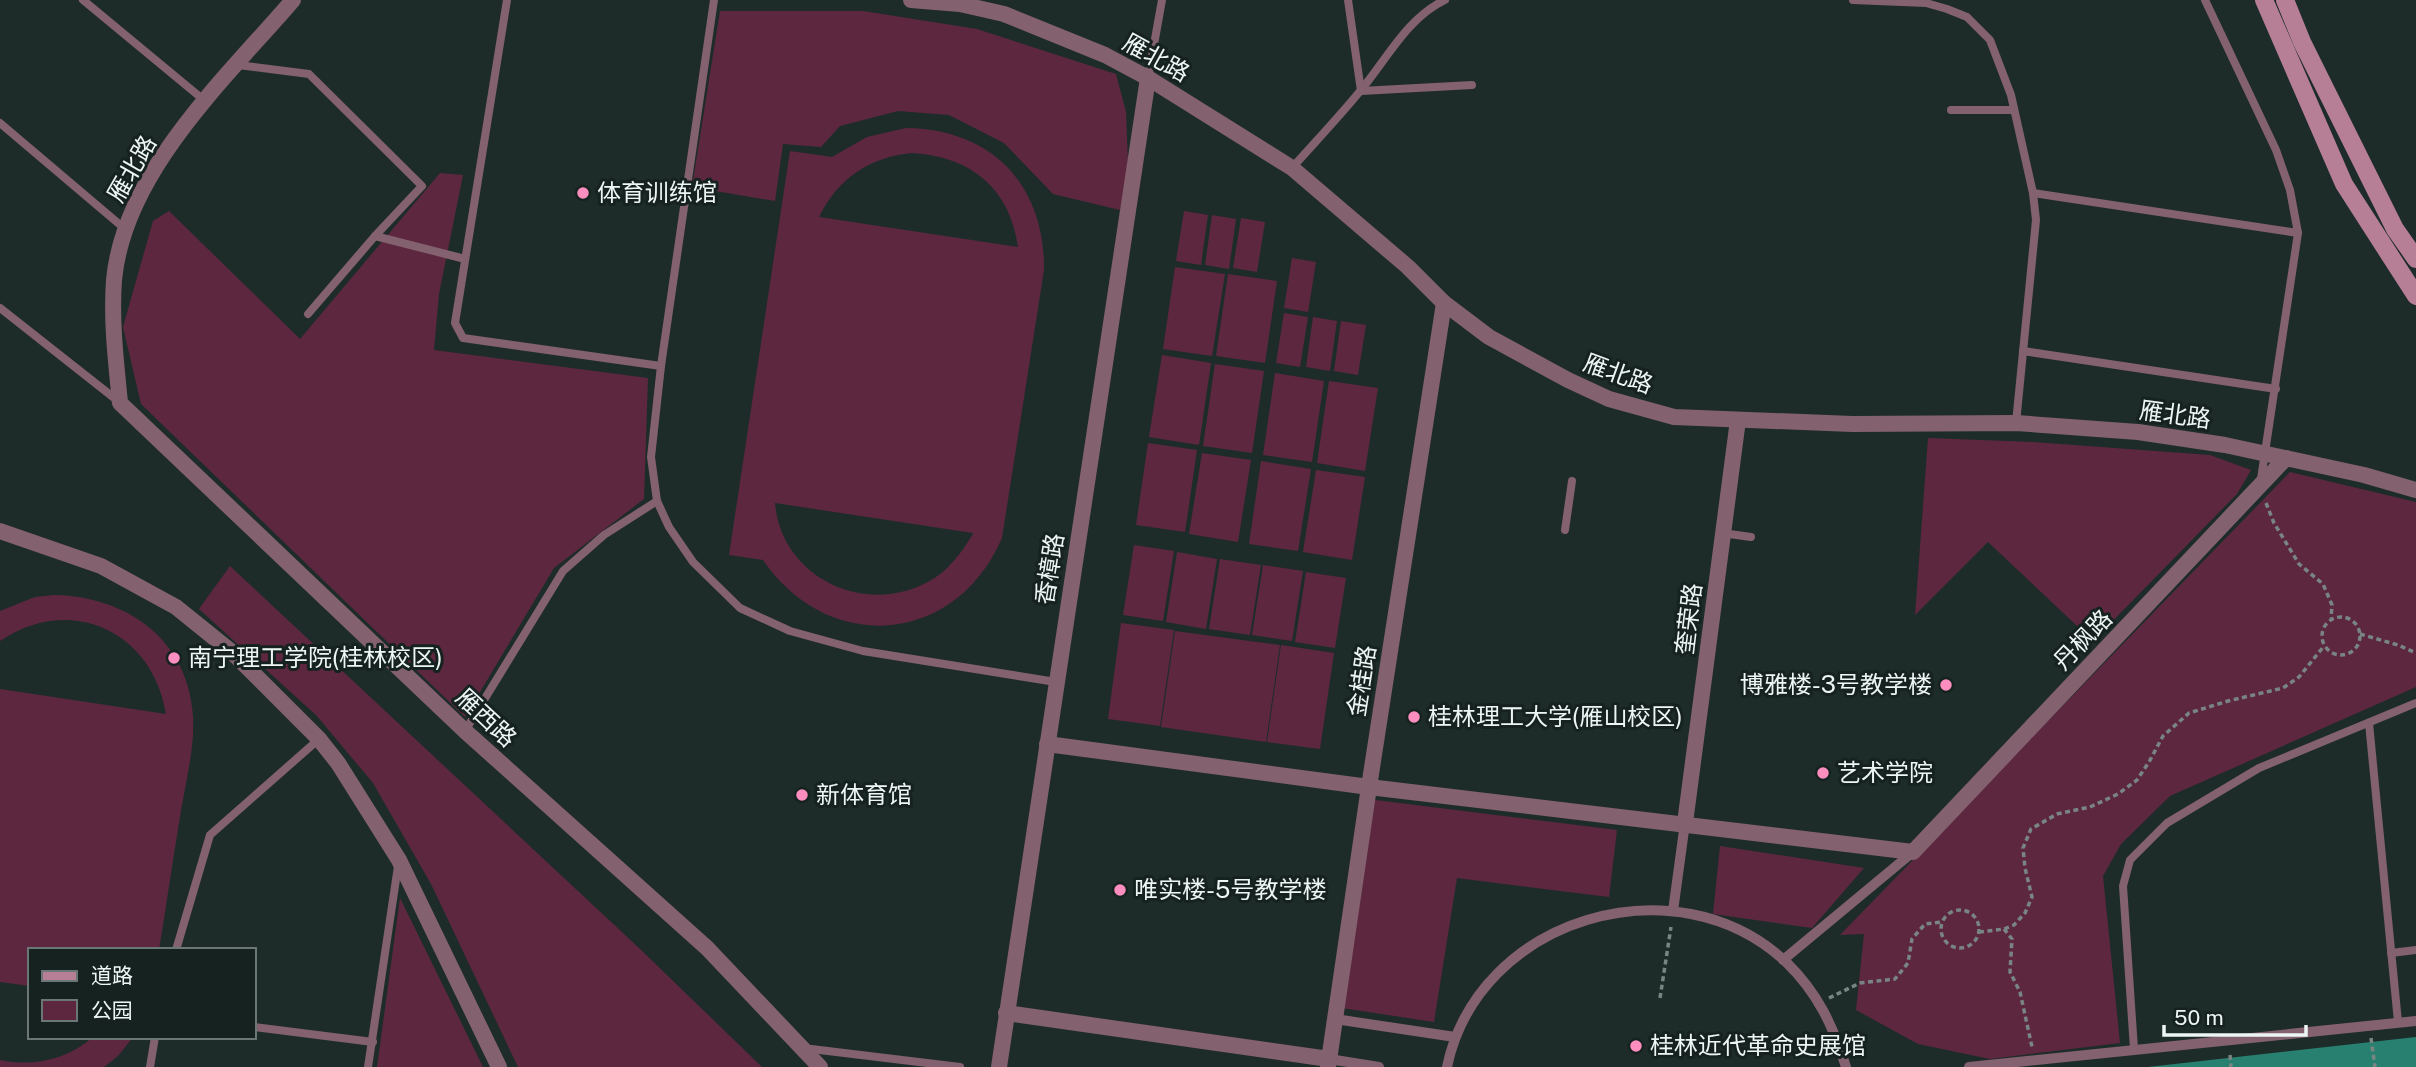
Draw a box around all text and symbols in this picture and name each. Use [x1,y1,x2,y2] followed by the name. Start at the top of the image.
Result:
[1118,27,1195,87] street label: 雁北路
[101,130,161,207] street label: 雁北路
[597,178,717,206] place label: 体育训练馆
[575,185,591,201] marker: 体育训练馆
[1580,348,1657,399] street label: 雁北路
[2138,395,2213,433] street label: 雁北路
[1030,531,1068,607] street label: 香樟路
[1670,581,1706,656] street label: 奎荣路
[2047,604,2117,675] street label: 丹枫路
[188,643,443,671] place label: 南宁理工学院(桂林校区)
[1342,643,1380,719] street label: 金桂路
[166,650,182,666] marker: 南宁理工学院(桂林校区)
[1740,670,1932,698] place label: 博雅楼-3号教学楼
[1938,677,1954,693] marker: 博雅楼-3号教学楼
[451,682,523,752] street label: 雁西路
[1428,702,1683,730] place label: 桂林理工大学(雁山校区)
[1406,709,1422,725] marker: 桂林理工大学(雁山校区)
[1837,758,1933,786] place label: 艺术学院
[1815,765,1831,781] marker: 艺术学院
[816,780,912,808] place label: 新体育馆
[794,787,810,803] marker: 新体育馆
[1134,875,1326,903] place label: 唯实楼-5号教学楼
[1112,882,1128,898] marker: 唯实楼-5号教学楼
[28,948,256,1039] legend
[91,963,133,988] text: 道路
[2164,993,2306,1038] scale bar
[91,998,133,1023] text: 公园
[2174,1005,2224,1030] text: 50 m
[1650,1031,1866,1059] place label: 桂林近代革命史展馆
[1628,1038,1644,1054] marker: 桂林近代革命史展馆

